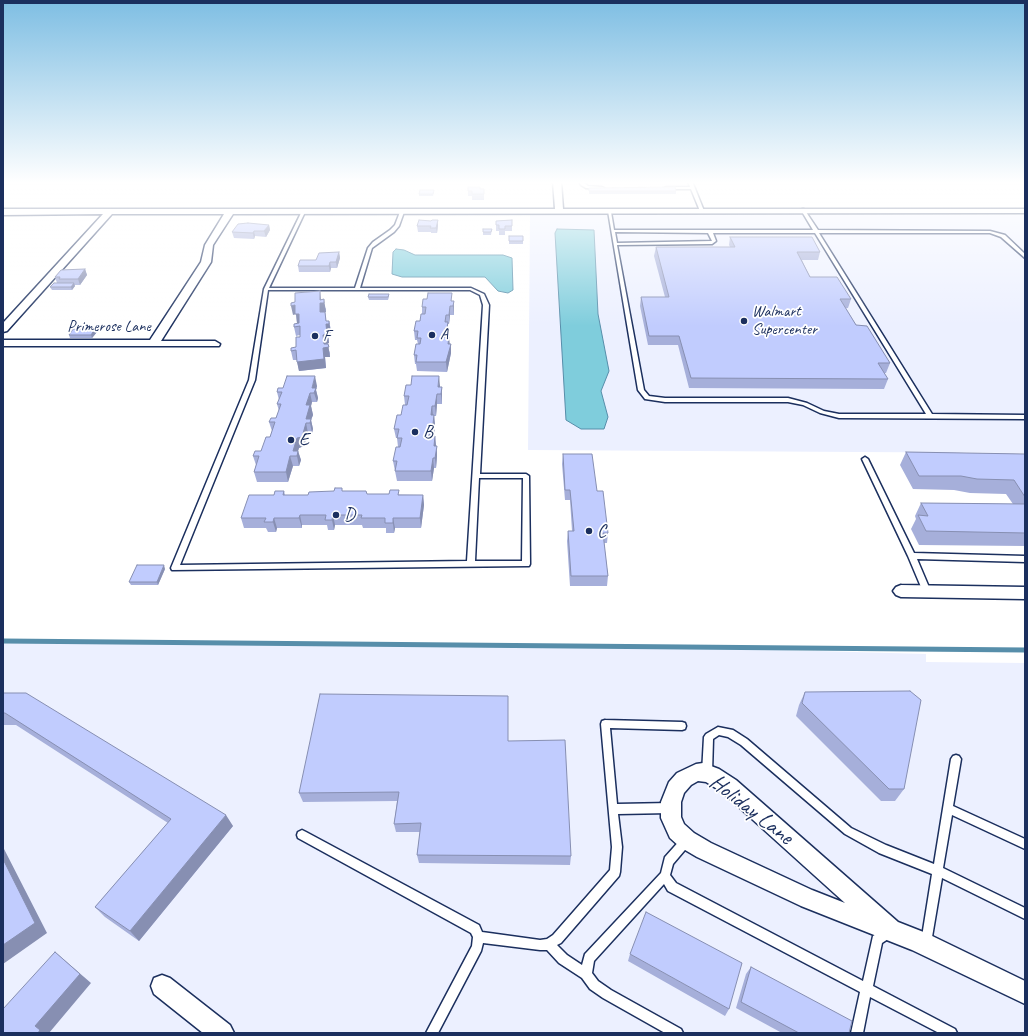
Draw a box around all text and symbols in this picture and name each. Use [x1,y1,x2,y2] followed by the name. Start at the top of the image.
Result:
[752,302,817,340] place label: Walmart Supercenter
[739,316,749,326] marker: Walmart Supercenter
[67,317,151,337] street label: Primerose Lane
[440,325,448,345] place label: A
[323,326,330,346] place label: F
[427,330,437,340] marker: A
[310,331,320,341] marker: F
[423,421,433,443] place label: B
[410,427,420,437] marker: B
[299,429,309,451] place label: E
[286,435,296,445] marker: E
[344,504,355,526] place label: D
[331,510,341,520] marker: D
[597,520,606,542] place label: C
[584,526,594,536] marker: C
[704,769,798,851] street label: Holiday Lane

